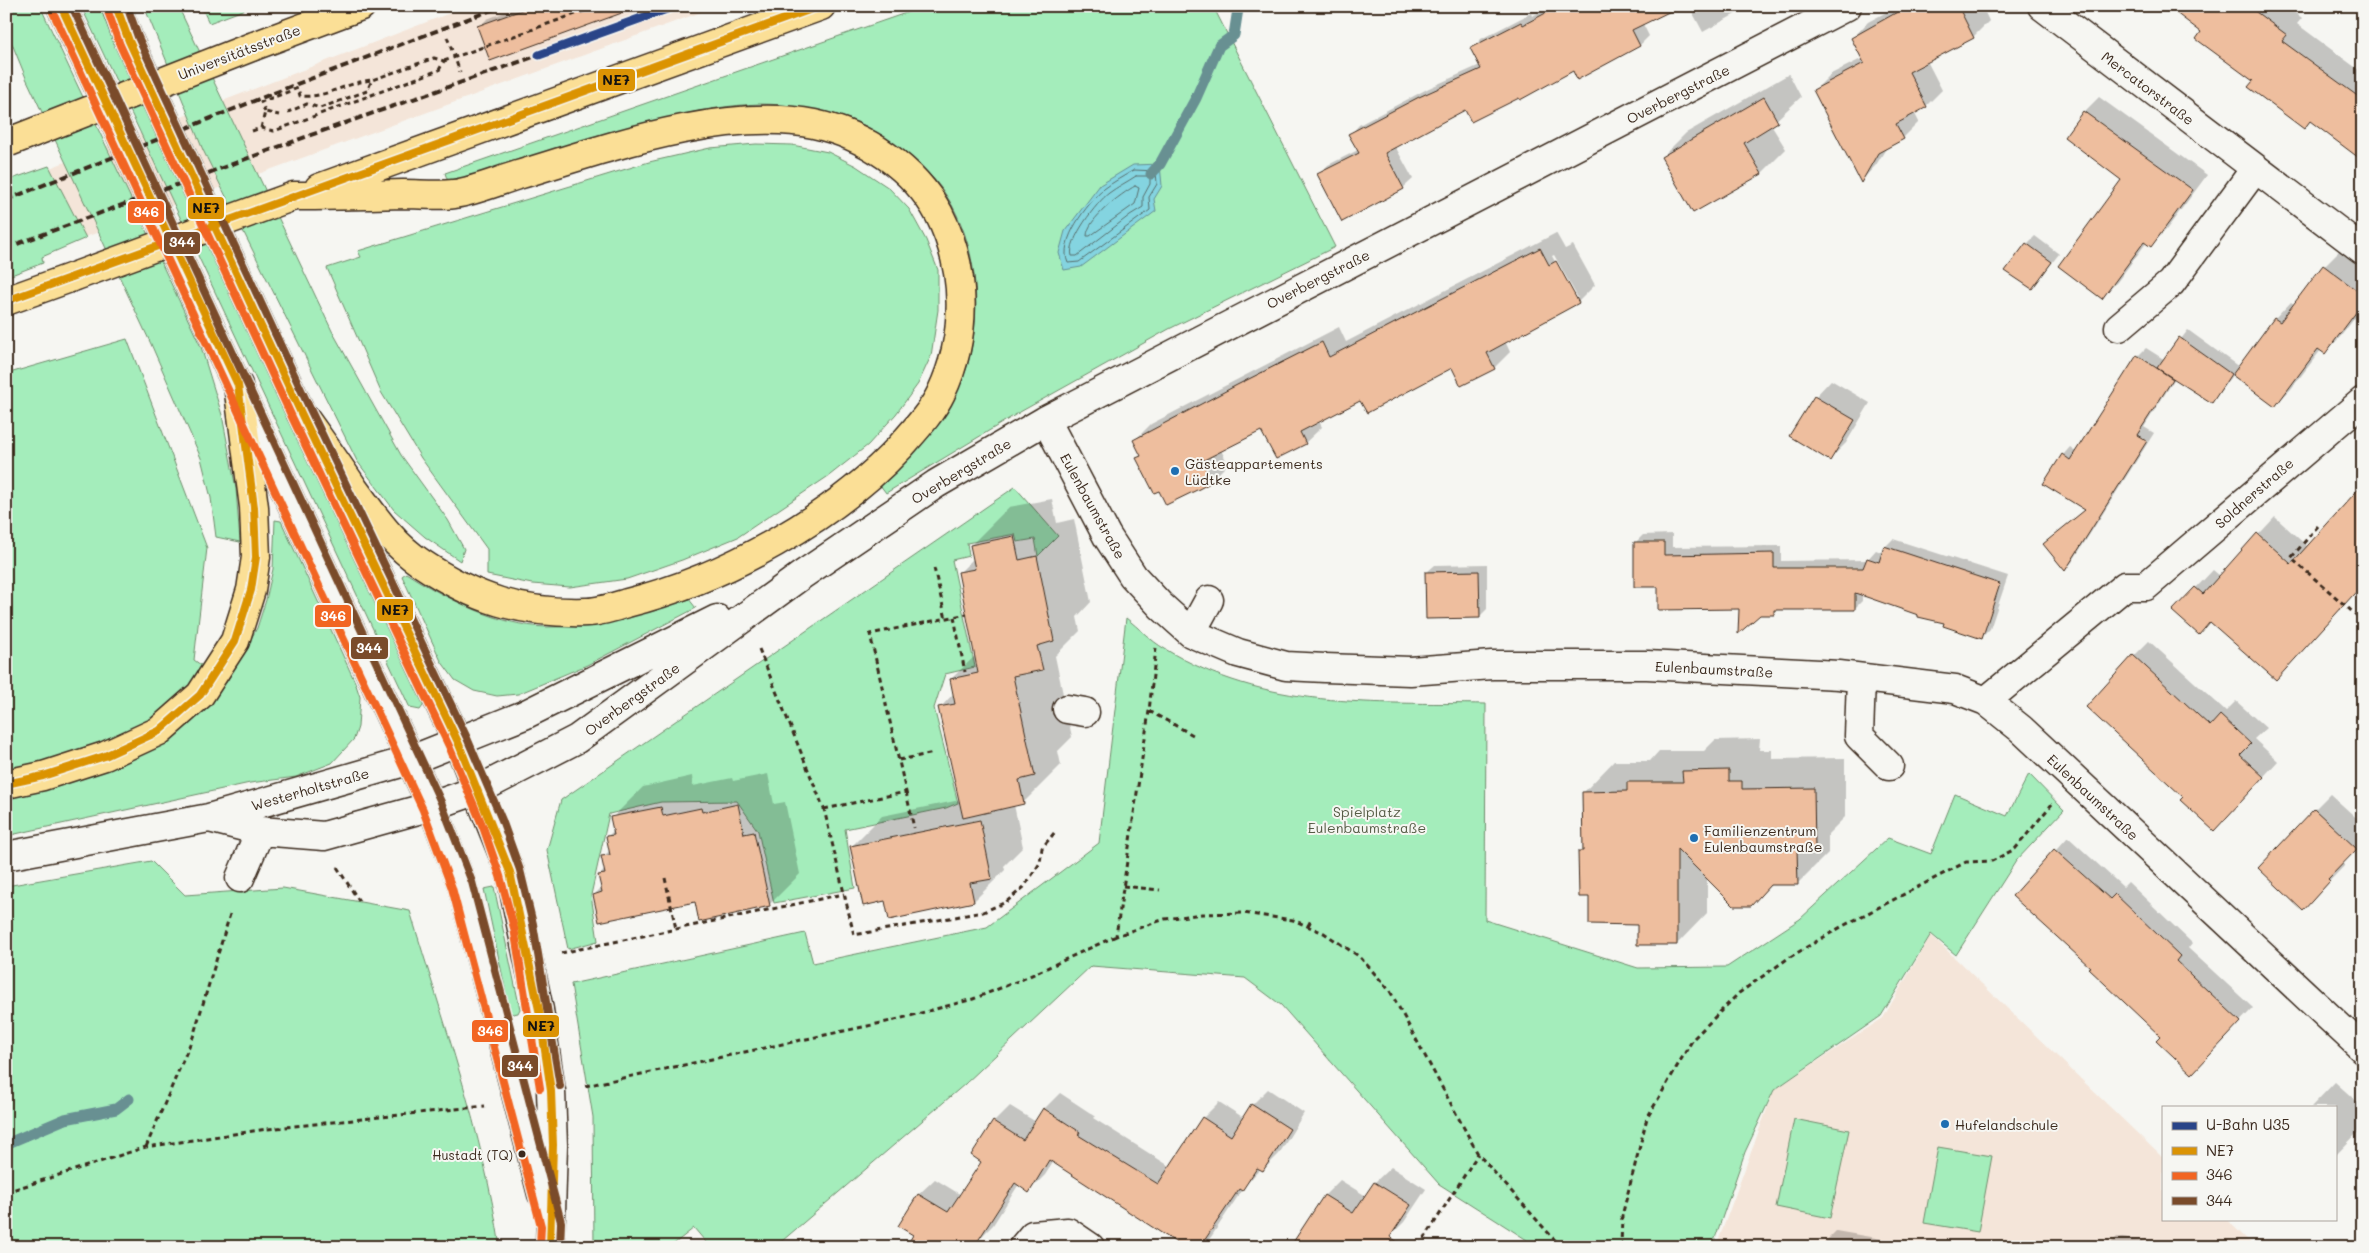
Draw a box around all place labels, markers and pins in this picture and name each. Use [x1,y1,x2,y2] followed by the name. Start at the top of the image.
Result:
[1185,454,1323,489] place label: Gästeappartements Lüdtke
[1169,465,1181,477] marker: Gästeappartements Lüdtke
[1704,821,1822,856] place label: Familienzentrum Eulenbaumstraße
[1688,832,1700,844] marker: Familienzentrum Eulenbaumstraße
[1955,1115,2058,1134] place label: Hufelandschule
[1939,1118,1951,1130] marker: Hufelandschule
[432,1146,513,1163] place label: Hustadt (TQ)
[517,1149,527,1159] marker: Hustadt (TQ)

